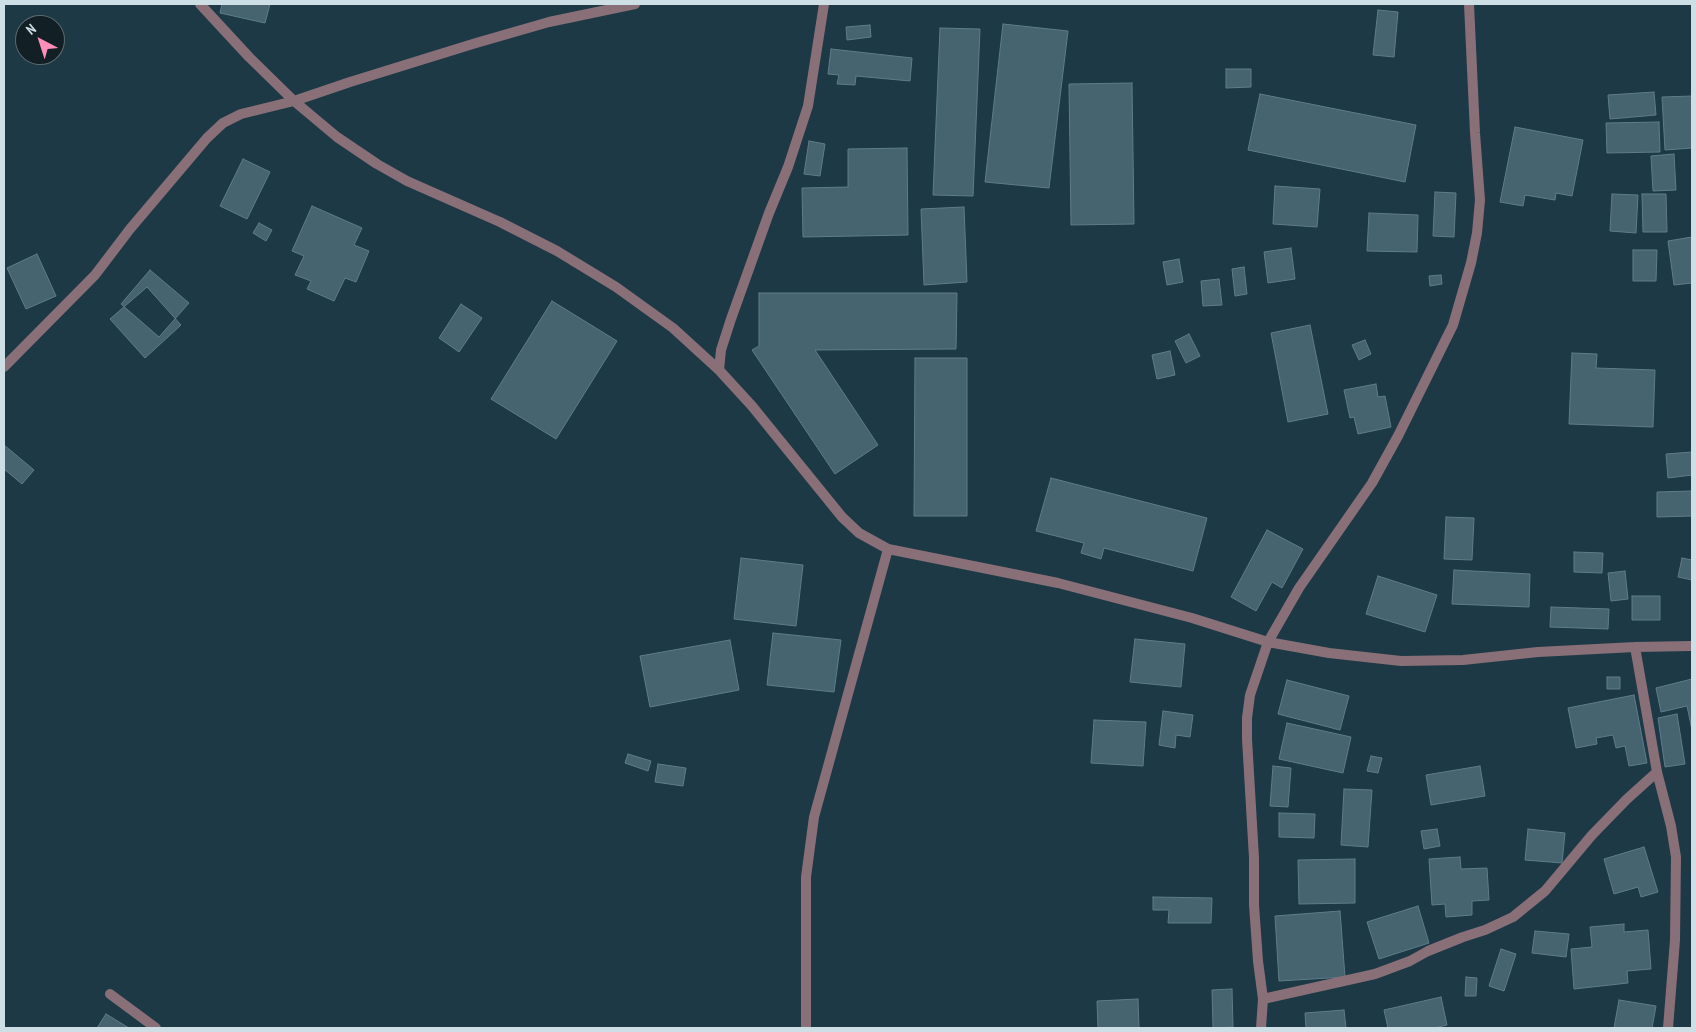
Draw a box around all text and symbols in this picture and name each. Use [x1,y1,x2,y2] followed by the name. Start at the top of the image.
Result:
[15,15,65,65] north arrow
[22,20,40,39] text: N

